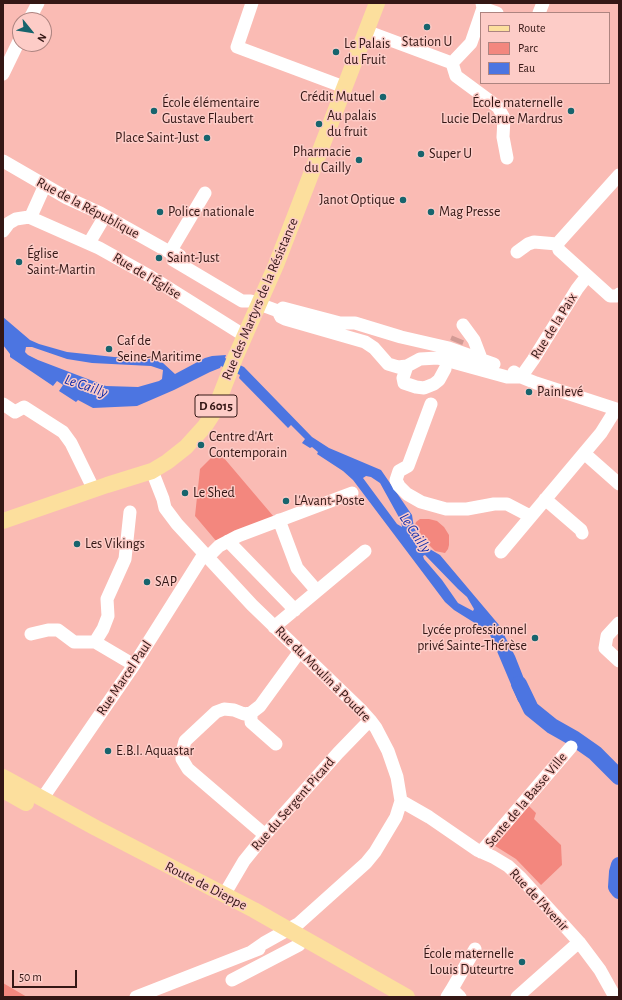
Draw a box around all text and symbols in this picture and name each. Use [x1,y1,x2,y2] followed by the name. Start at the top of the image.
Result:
[12,12,52,52] north arrow
[480,12,610,84] legend
[422,22,432,32] marker: Station U
[518,22,545,34] text: Route
[35,32,49,44] text: N
[402,34,452,50] place label: Station U
[344,36,390,68] place label: Le Palais du Fruit
[518,42,538,54] text: Parc
[331,47,341,57] marker: Le Palais du Fruit
[518,62,535,74] text: Eau
[300,89,375,105] place label: Crédit Mutuel
[378,92,388,102] marker: Crédit Mutuel
[162,95,259,128] place label: École élémentaire Gustave Flaubert
[441,95,563,128] place label: École maternelle Lucie Delarue Mardrus
[149,106,159,116] marker: École élémentaire Gustave Flaubert
[566,106,576,116] marker: École maternelle Lucie Delarue Mardrus
[327,108,376,140] place label: Au palais du fruit
[314,119,324,129] marker: Au palais du fruit
[115,130,199,146] place label: Place Saint-Just
[202,133,212,143] marker: Place Saint-Just
[293,144,351,176] place label: Pharmacie du Cailly
[429,146,472,162] place label: Super U
[416,149,426,159] marker: Super U
[354,155,364,165] marker: Pharmacie du Cailly
[34,174,142,242] street label: Rue de la République
[319,192,395,208] place label: Janot Optique
[398,195,408,205] marker: Janot Optique
[168,204,254,220] place label: Police nationale
[439,204,500,220] place label: Mag Presse
[155,207,165,217] marker: Police nationale
[426,207,436,217] marker: Mag Presse
[218,215,302,383] street label: Rue des Martyrs de la Résistance
[27,246,95,278] place label: Église Saint-Martin
[110,249,184,303] street label: Rue de l'Église
[167,250,220,266] place label: Saint-Just
[154,253,164,263] marker: Saint-Just
[14,257,24,267] marker: Église Saint-Martin
[527,290,581,362] street label: Rue de la Paix
[117,333,201,366] place label: Caf de Seine-Maritime
[104,344,114,354] marker: Caf de Seine-Maritime
[62,370,110,402] water label: Le Cailly
[537,384,583,400] place label: Painlevé
[524,387,534,397] marker: Painlevé
[195,395,237,417] road number: D 6015
[209,429,287,462] place label: Centre d'Art Contemporain
[196,440,206,450] marker: Centre d'Art Contemporain
[193,485,235,501] place label: Le Shed
[180,488,190,498] marker: Le Shed
[294,493,365,509] place label: L'Avant-Poste
[281,496,291,506] marker: L'Avant-Poste
[395,510,435,556] water label: Le Cailly
[85,536,145,552] place label: Les Vikings
[72,539,82,549] marker: Les Vikings
[155,574,177,590] place label: SAP
[142,577,152,587] marker: SAP
[271,622,375,726] street label: Rue du Moulin à Poudre
[417,622,527,654] place label: Lycée professionnel privé Sainte-Thérèse
[530,633,540,643] marker: Lycée professionnel privé Sainte-Thérèse
[93,637,155,719] street label: Rue Marcel Paul
[116,743,194,759] place label: E.B.I. Aquastar
[103,746,113,756] marker: E.B.I. Aquastar
[481,749,571,851] street label: Sente de la Basse Ville
[248,754,338,854] street label: Rue du Sergent Picard
[162,858,250,914] street label: Route de Dieppe
[506,865,572,935] street label: Rue de l'Avenir
[423,946,514,978] place label: École maternelle Louis Duteurtre
[517,957,527,967] marker: École maternelle Louis Duteurtre
[14,962,79,988] scale bar
[19,971,42,983] text: 50 m

